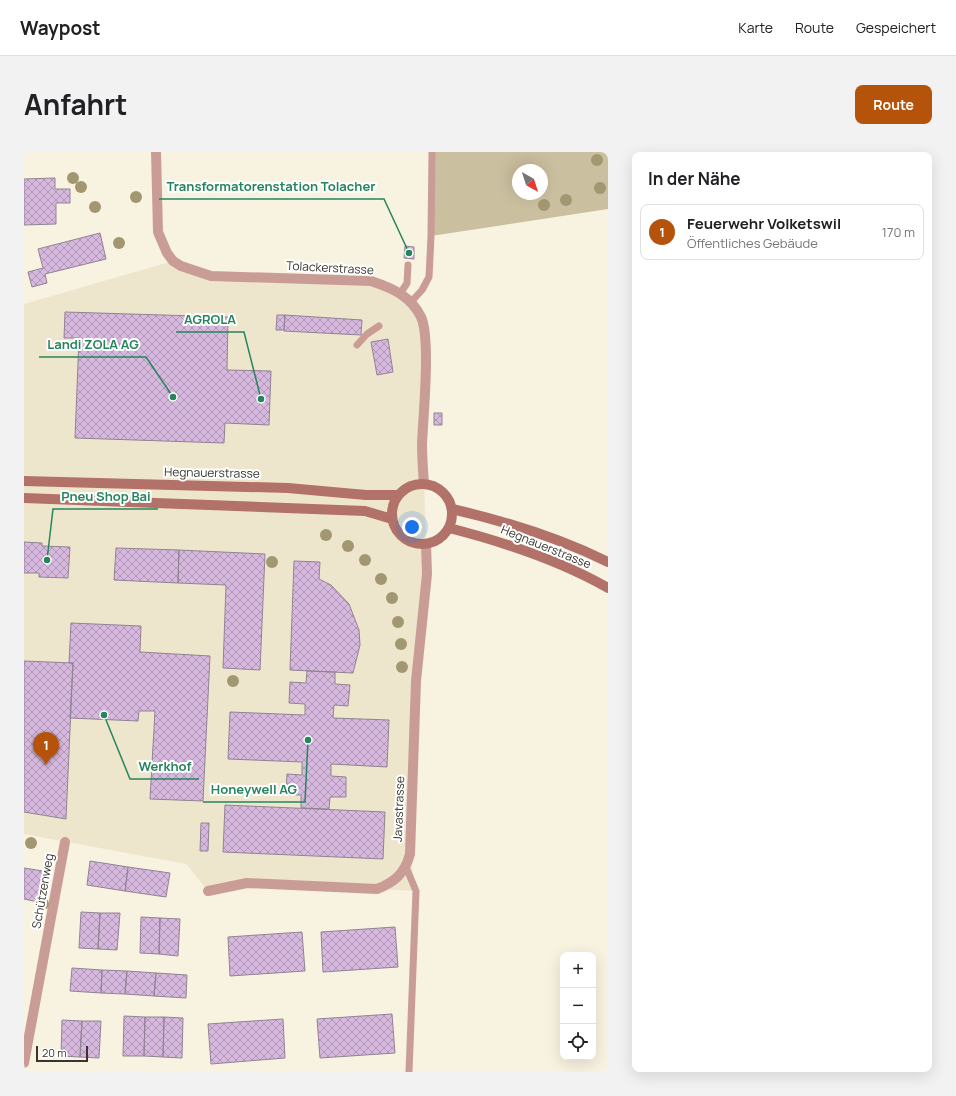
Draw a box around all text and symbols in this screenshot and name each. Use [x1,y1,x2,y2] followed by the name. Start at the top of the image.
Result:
[20,15,100,41] text: Waypost
[738,18,773,37] text: Karte
[795,18,834,37] text: Route
[856,18,936,37] text: Gespeichert
[24,85,127,123] text: Anfahrt
[855,85,932,124] button: Route
[512,164,548,200] north arrow
[648,167,741,190] text: In der Nähe
[159,174,384,199] callout: Transformatorenstation Tolacher
[167,177,375,195] text: Transformatorenstation Tolacher
[687,213,841,234] text: Feuerwehr Volketswil
[659,223,665,241] text: 1
[882,223,915,241] text: 170 m
[687,234,818,252] text: Öffentliches Gebäude
[286,257,374,278] street label: Tolackerstrasse
[176,307,244,332] callout: AGROLA
[184,310,236,328] text: AGROLA
[39,332,146,357] callout: Landi ZOLA AG
[47,335,139,353] text: Landi ZOLA AG
[164,463,260,482] street label: Hegnauerstrasse
[53,484,158,509] callout: Pneu Shop Bai
[61,487,151,505] text: Pneu Shop Bai
[402,517,422,537] your location
[499,521,594,572] street label: Hegnauerstrasse
[33,732,59,765] pin: 1
[130,754,199,779] callout: Werkhof
[139,757,192,775] text: Werkhof
[389,776,408,842] street label: Javastrasse
[203,777,305,802] callout: Honeywell AG
[211,780,298,798] text: Honeywell AG
[28,852,57,930] street label: Schützenweg
[560,952,596,1060] map controls
[560,952,596,988] button: +
[560,988,596,1024] button: −
[560,1024,596,1060] button: locate
[36,1044,88,1063] scale bar
[42,1045,67,1060] text: 20 m

